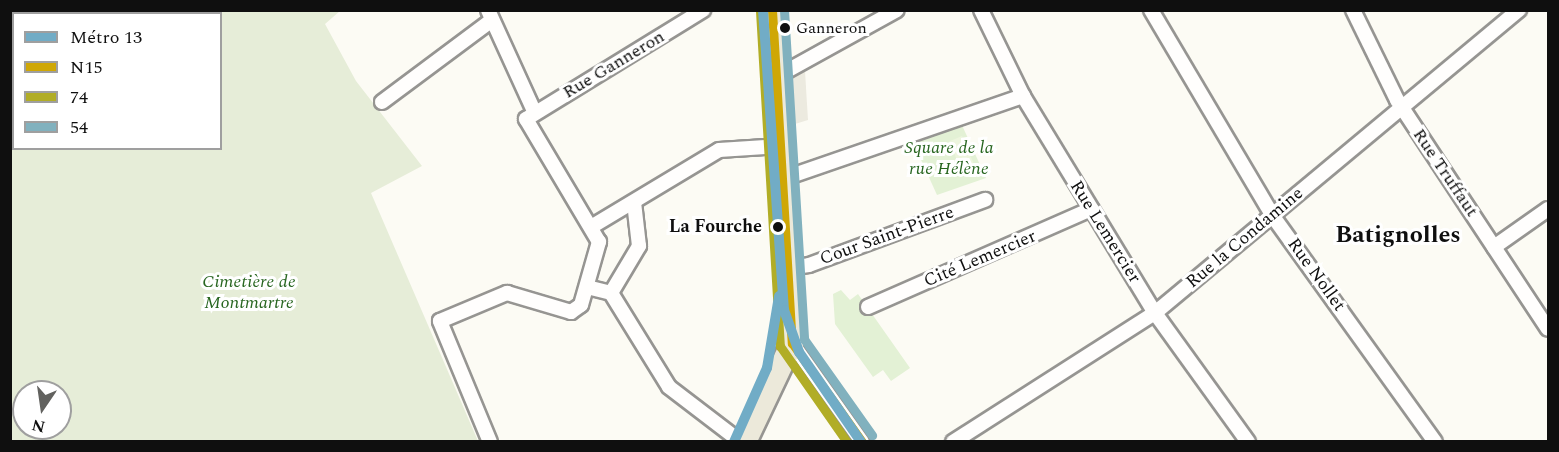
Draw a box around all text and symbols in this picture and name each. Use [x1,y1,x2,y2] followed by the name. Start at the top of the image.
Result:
[12,12,222,150] legend
[796,18,867,38] place label: Ganneron
[779,22,791,34] marker: Ganneron
[70,24,142,51] text: Métro 13
[559,26,669,104] street label: Rue Ganneron
[70,54,102,81] text: N15
[70,84,88,111] text: 74
[70,114,88,141] text: 54
[1408,125,1482,221] street label: Rue Truffaut
[904,138,994,180] park label: Square de la rue Hélène
[1065,177,1145,287] street label: Rue Lemercier
[1182,183,1308,293] street label: Rue la Condamine
[817,202,957,270] street label: Cour Saint-Pierre
[669,216,762,238] place label: La Fourche
[767,216,789,238] marker: La Fourche
[1335,222,1461,250] district label: Batignolles
[921,226,1039,292] street label: Cité Lemercier
[1282,234,1350,316] street label: Rue Nollet
[202,272,296,314] park label: Cimetière de Montmartre
[12,380,72,440] north arrow
[29,412,47,439] text: N

